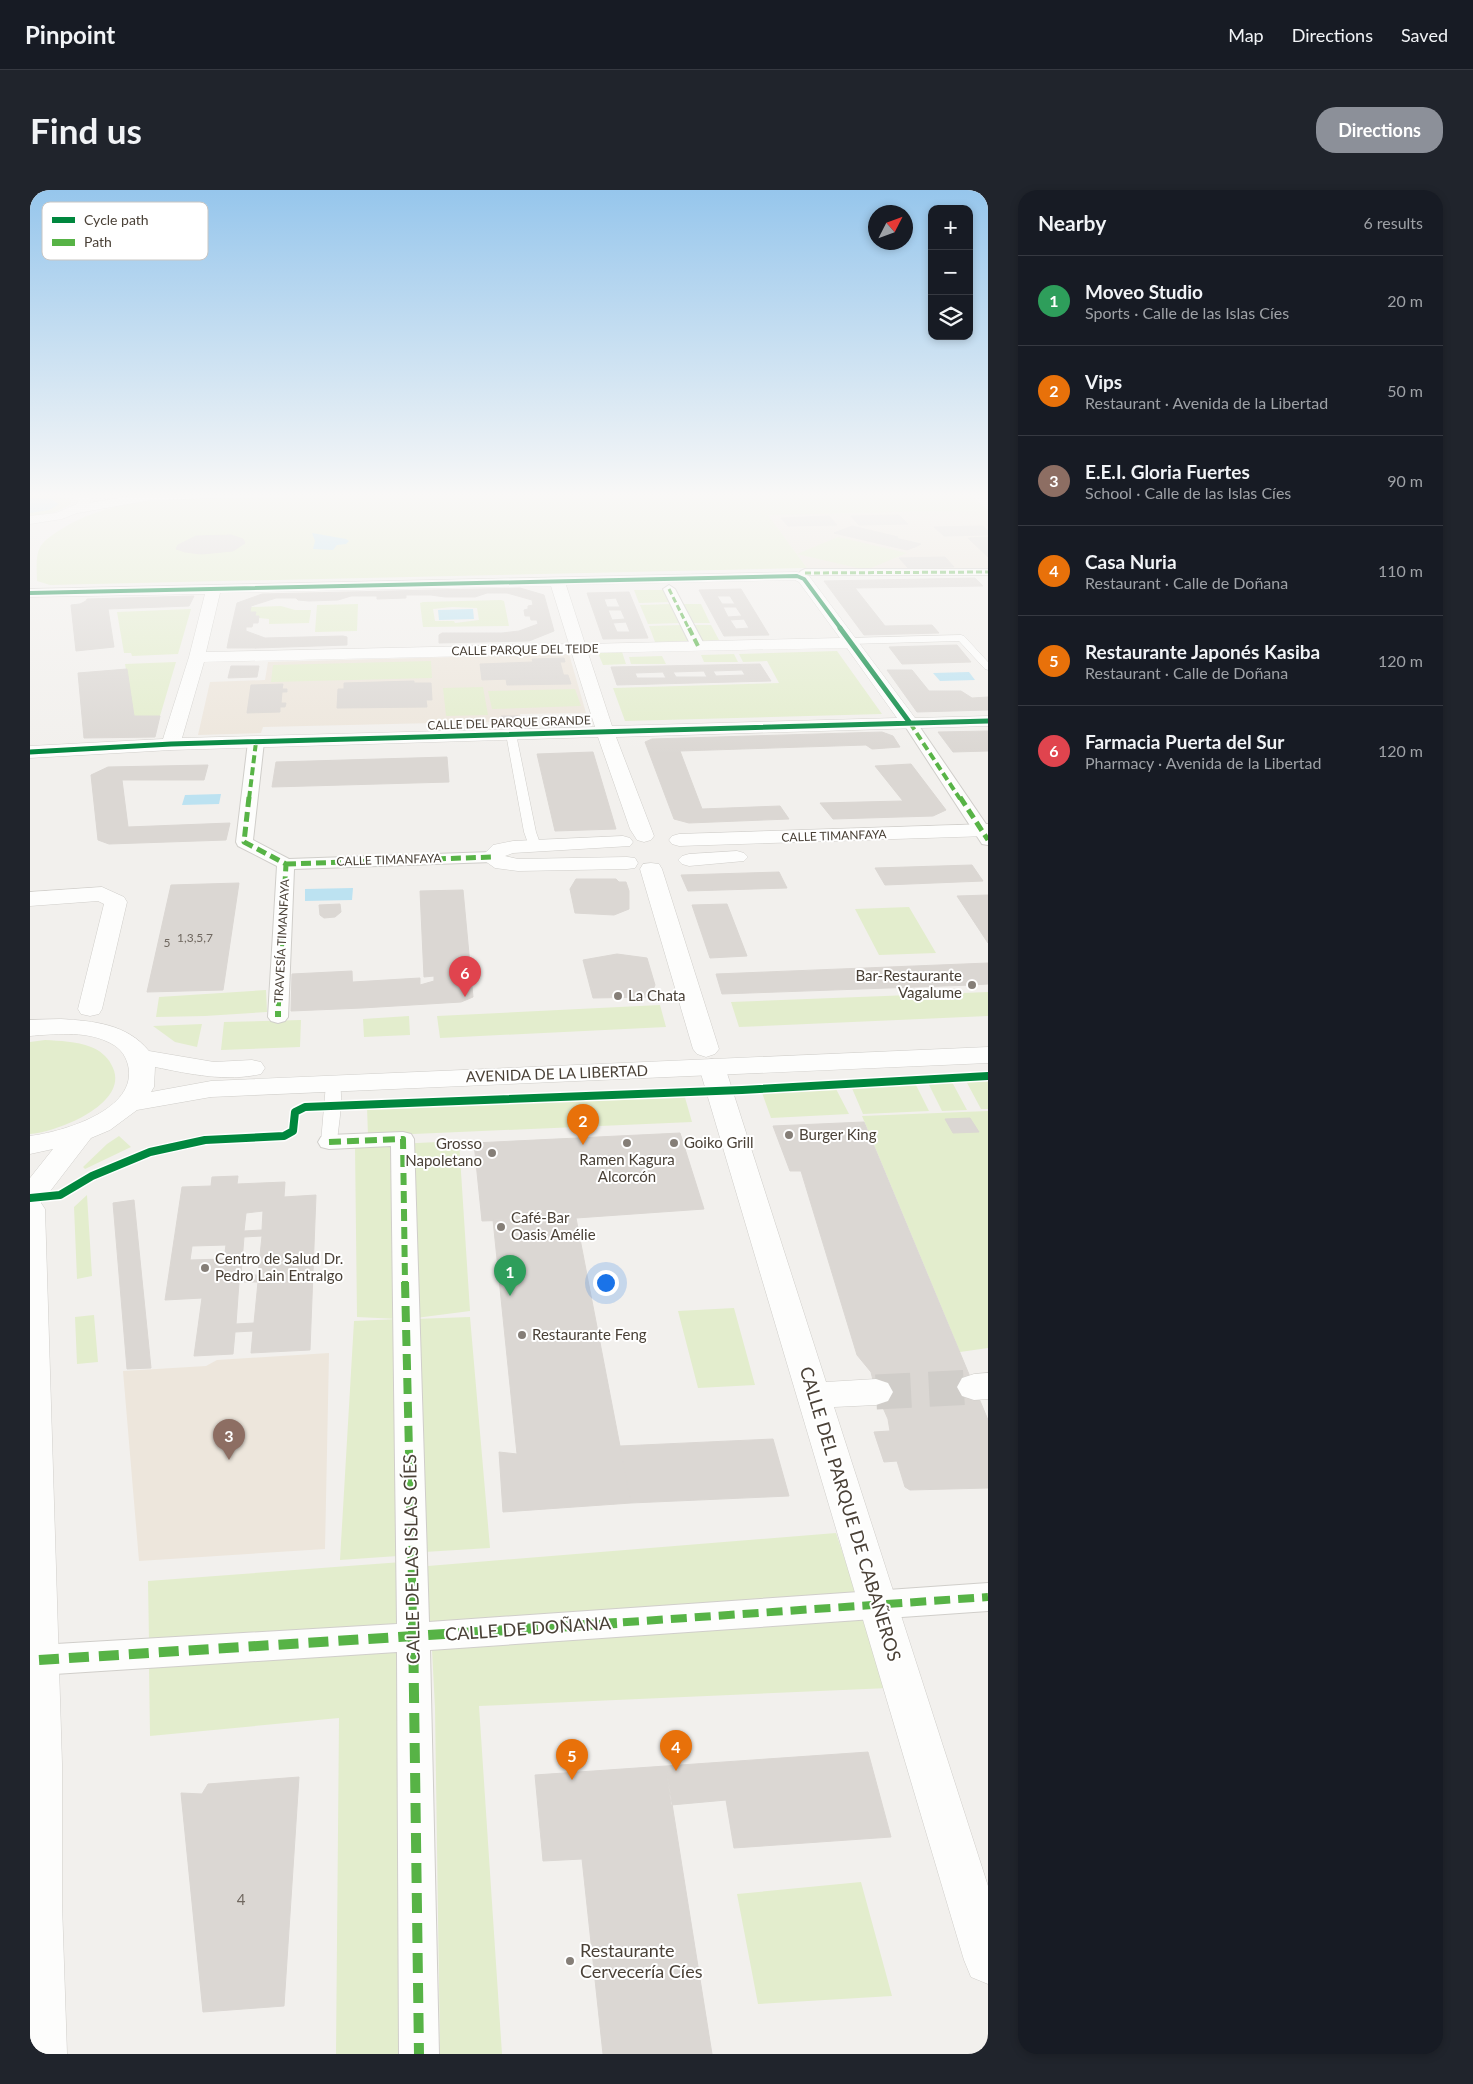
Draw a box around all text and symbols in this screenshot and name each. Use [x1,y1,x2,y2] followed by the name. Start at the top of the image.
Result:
[25,20,115,49] text: Pinpoint
[1228,24,1264,46] text: Map
[1292,24,1373,46] text: Directions
[1401,24,1448,46] text: Saved
[1316,107,1443,153] button: Directions
[30,109,142,151] text: Find us
[42,202,208,260] legend
[868,205,913,250] north arrow
[928,205,973,340] map controls
[928,205,973,250] button: +
[1038,210,1106,235] text: Nearby
[84,211,149,228] text: Cycle path
[1363,213,1423,232] text: 6 results
[84,233,112,250] text: Path
[928,250,973,295] button: −
[1085,280,1203,303] text: Moveo Studio
[1049,291,1059,310] text: 1
[1387,291,1423,310] text: 20 m
[928,295,973,340] button: layers
[1085,303,1289,322] text: Sports · Calle de las Islas Cíes
[1085,370,1122,393] text: Vips
[1049,381,1059,400] text: 2
[1387,381,1423,400] text: 50 m
[1085,393,1328,412] text: Restaurant · Avenida de la Libertad
[1085,460,1250,483] text: E.E.I. Gloria Fuertes
[1049,471,1059,490] text: 3
[1387,471,1423,490] text: 90 m
[1085,483,1291,502] text: School · Calle de las Islas Cíes
[1085,550,1177,573] text: Casa Nuria
[1049,561,1059,580] text: 4
[1378,561,1423,580] text: 110 m
[1085,573,1288,592] text: Restaurant · Calle de Doñana
[1085,640,1320,663] text: Restaurante Japonés Kasiba
[451,641,599,658] street label: CALLE PARQUE DEL TEIDE
[1049,651,1059,670] text: 5
[1378,651,1423,670] text: 120 m
[1085,663,1288,682] text: Restaurant · Calle de Doñana
[427,712,591,733] street label: CALLE DEL PARQUE GRANDE
[1085,730,1284,753] text: Farmacia Puerta del Sur
[1049,741,1059,760] text: 6
[1378,741,1423,760] text: 120 m
[1085,753,1321,772] text: Pharmacy · Avenida de la Libertad
[781,826,888,845] street label: CALLE TIMANFAYA
[336,850,443,869] street label: CALLE TIMANFAYA
[271,878,292,1004] street label: TRAVESÍA TIMANFAYA
[177,930,213,945] house number: 1,3,5,7
[164,935,171,950] house number: 5
[449,956,481,997] pin: 6
[855,966,962,1001] place label: Bar-Restaurante Vagalume
[966,979,978,991] marker: Bar-Restaurante Vagalume
[628,986,686,1004] place label: La Chata
[612,990,624,1002] marker: La Chata
[466,1061,648,1085] street label: AVENIDA DE LA LIBERTAD
[567,1104,599,1145] pin: 2
[799,1125,877,1143] place label: Burger King
[783,1129,795,1141] marker: Burger King
[684,1133,754,1151] place label: Goiko Grill
[405,1134,482,1169] place label: Grosso Napoletano
[621,1137,633,1149] marker: Ramen Kagura Alcorcón
[668,1137,680,1149] marker: Goiko Grill
[486,1147,498,1159] marker: Grosso Napoletano
[579,1150,675,1185] place label: Ramen Kagura Alcorcón
[511,1208,596,1243] place label: Café-Bar Oasis Amélie
[495,1221,507,1233] marker: Café-Bar Oasis Amélie
[215,1249,343,1284] place label: Centro de Salud Dr. Pedro Lain Entralgo
[494,1255,526,1296] pin: 1
[199,1262,211,1274] marker: Centro de Salud Dr. Pedro Lain Entralgo
[593,1270,619,1296] your location
[532,1325,647,1343] place label: Restaurante Feng
[516,1329,528,1341] marker: Restaurante Feng
[796,1364,906,1664] street label: CALLE DEL PARQUE DE CABAÑEROS
[213,1419,245,1460] pin: 3
[398,1454,424,1664] street label: CALLE DE LAS ISLAS CÍES
[444,1611,612,1645] street label: CALLE DE DOÑANA
[660,1730,692,1771] pin: 4
[556,1739,588,1780] pin: 5
[237,1890,246,1908] house number: 4
[580,1939,703,1982] place label: Restaurante Cervecería Cíes
[564,1955,576,1967] marker: Restaurante Cervecería Cíes

